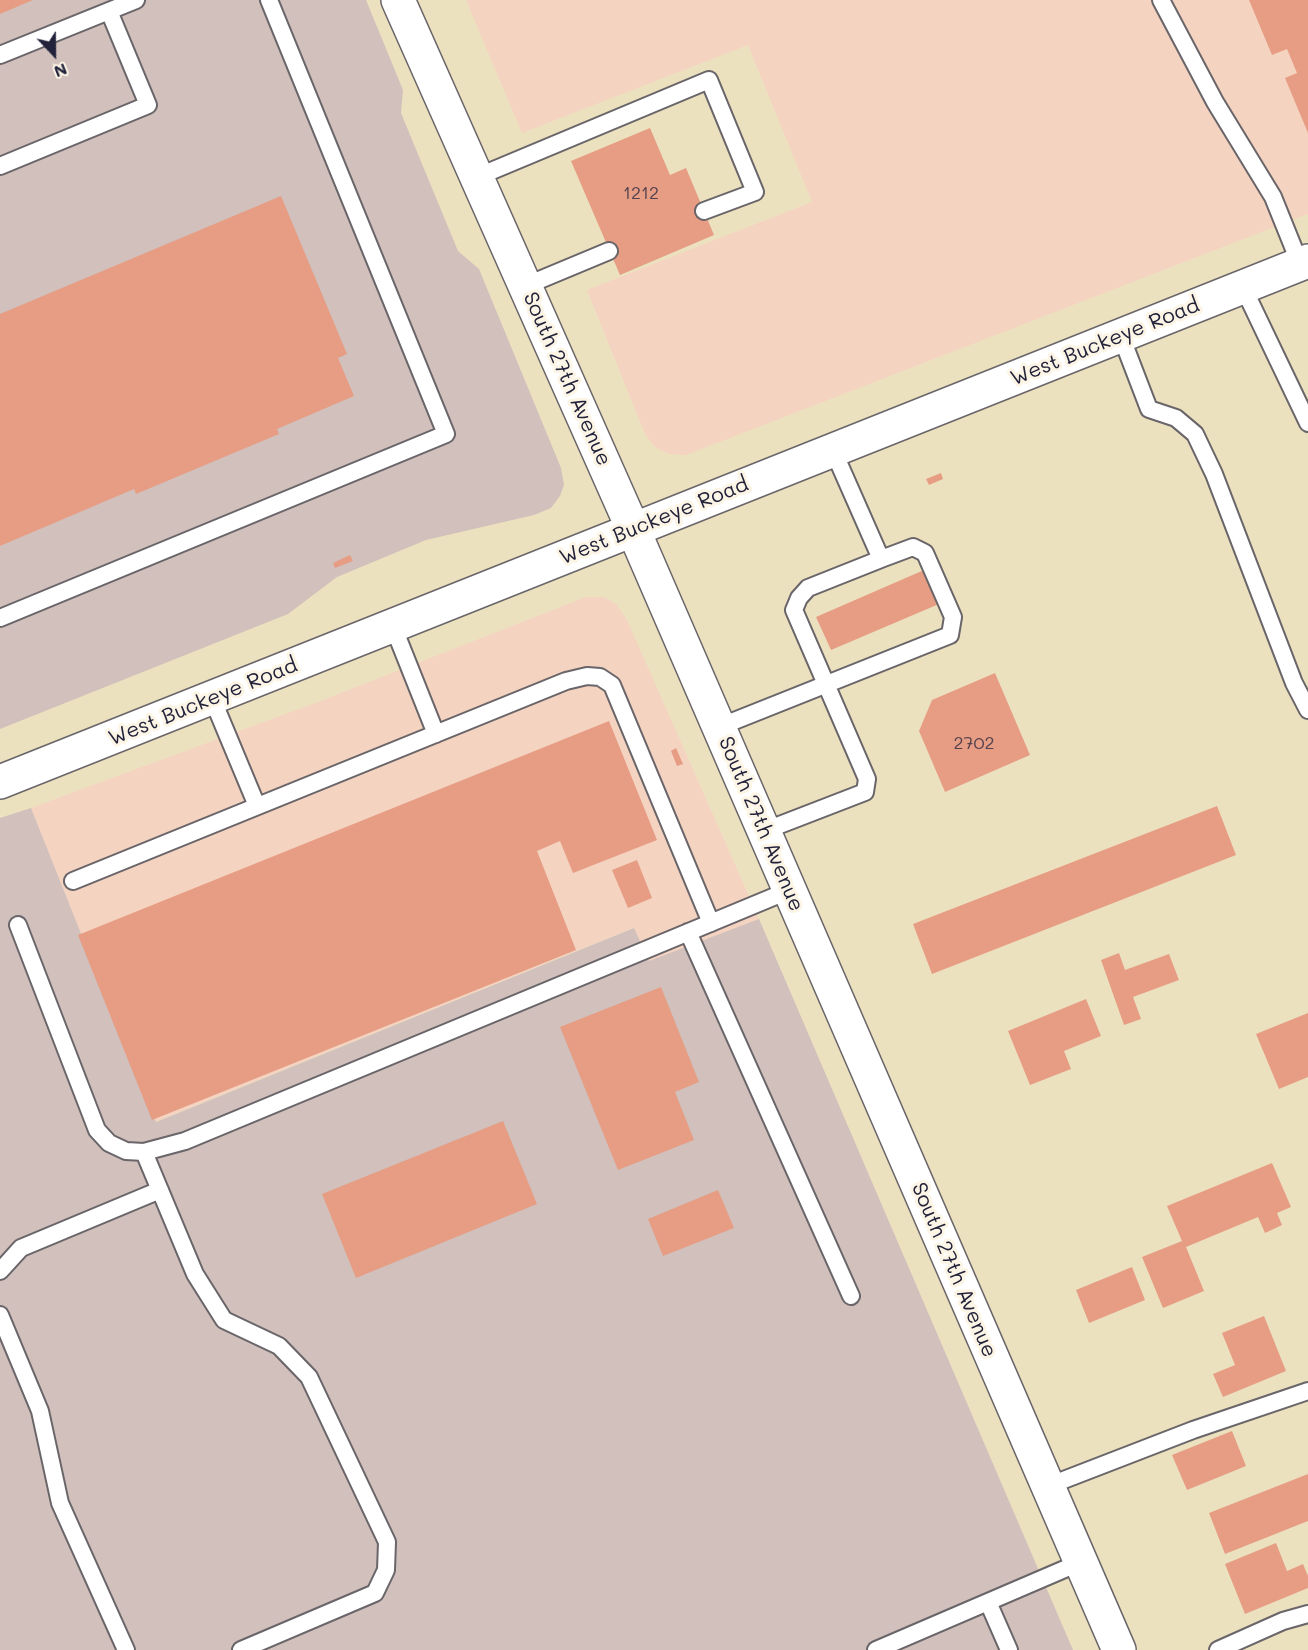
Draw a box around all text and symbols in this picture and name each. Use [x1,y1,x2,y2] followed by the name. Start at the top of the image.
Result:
[24,24,84,84] north arrow
[51,59,70,83] text: N
[623,182,659,204] house number: 1212
[517,288,617,470] street label: South 27th Avenue
[1007,293,1203,391] street label: West Buckeye Road
[556,472,752,570] street label: West Buckeye Road
[105,653,301,751] street label: West Buckeye Road
[953,732,995,754] house number: 2702
[713,733,809,915] street label: South 27th Avenue
[906,1179,1002,1361] street label: South 27th Avenue

